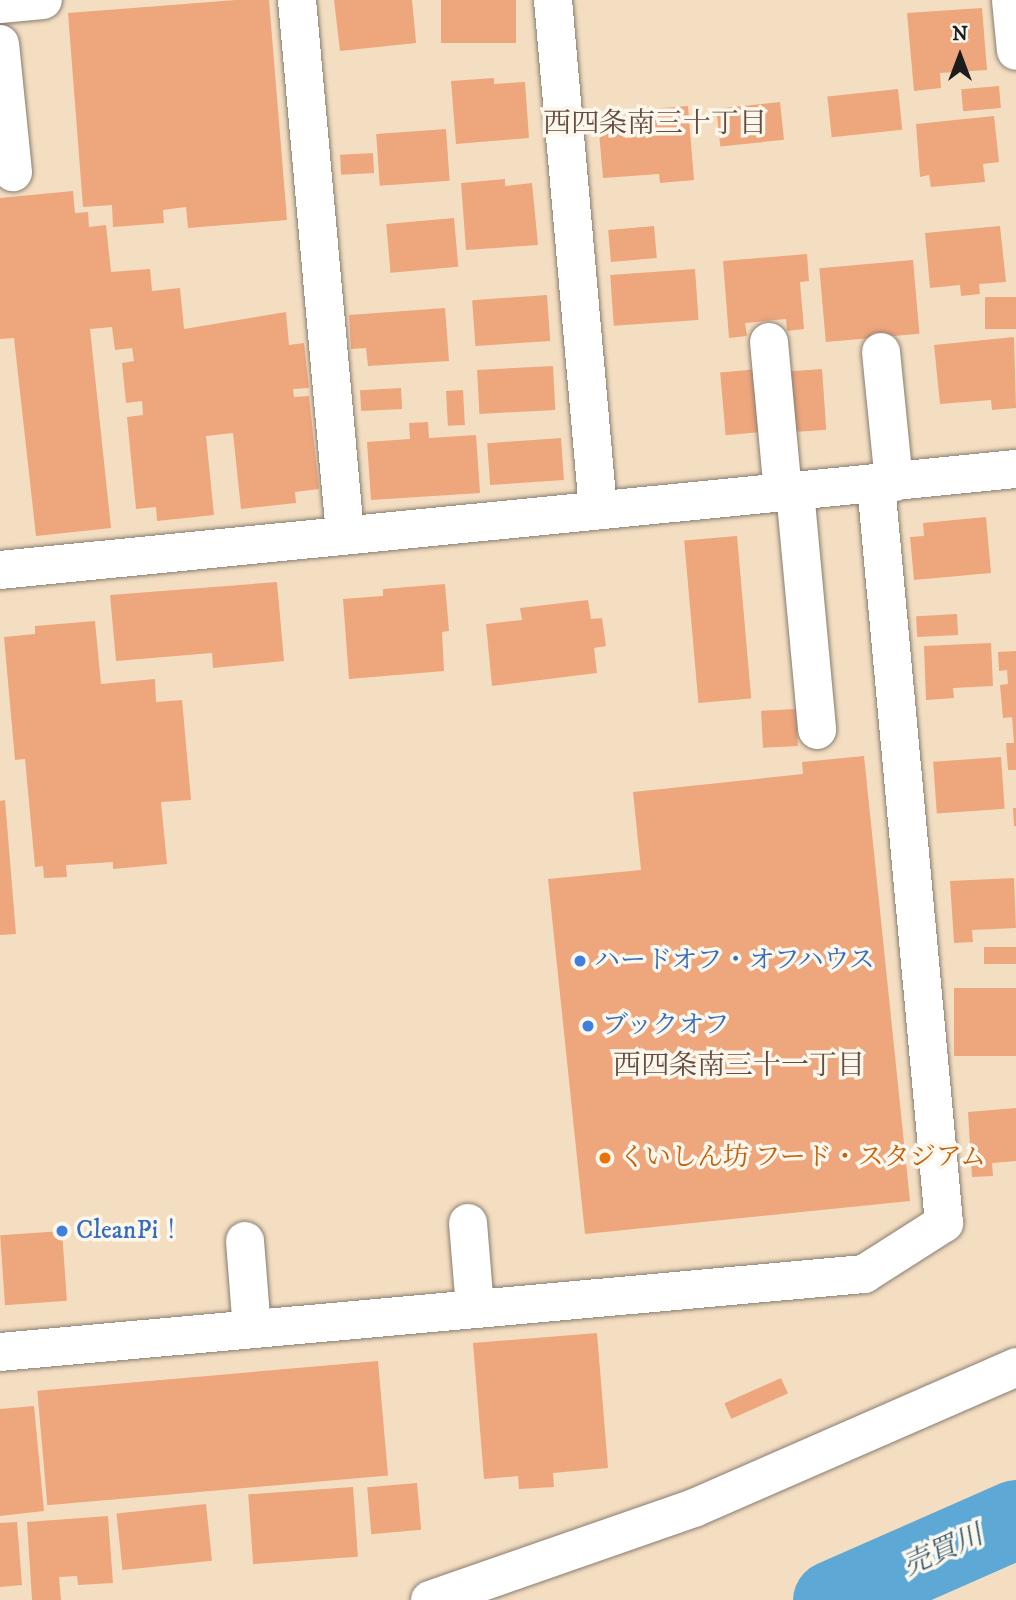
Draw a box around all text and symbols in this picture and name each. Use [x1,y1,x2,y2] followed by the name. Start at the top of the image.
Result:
[925,21,995,91] north arrow
[952,23,968,46] text: N
[543,107,767,141] district label: 西四条南三十丁目
[594,945,880,977] place label: ハードオフ・オフハウス
[572,953,588,969] marker: ハードオフ・オフハウス
[602,1010,732,1042] place label: ブックオフ
[580,1018,596,1034] marker: ブックオフ
[613,1049,865,1083] district label: 西四条南三十一丁目
[619,1142,988,1174] place label: くいしん坊 フード・スタジアム
[597,1150,613,1166] marker: くいしん坊 フード・スタジアム
[76,1215,184,1247] place label: CleanPi！
[54,1223,70,1239] marker: CleanPi！
[898,1519,988,1583] water label: 売買川

